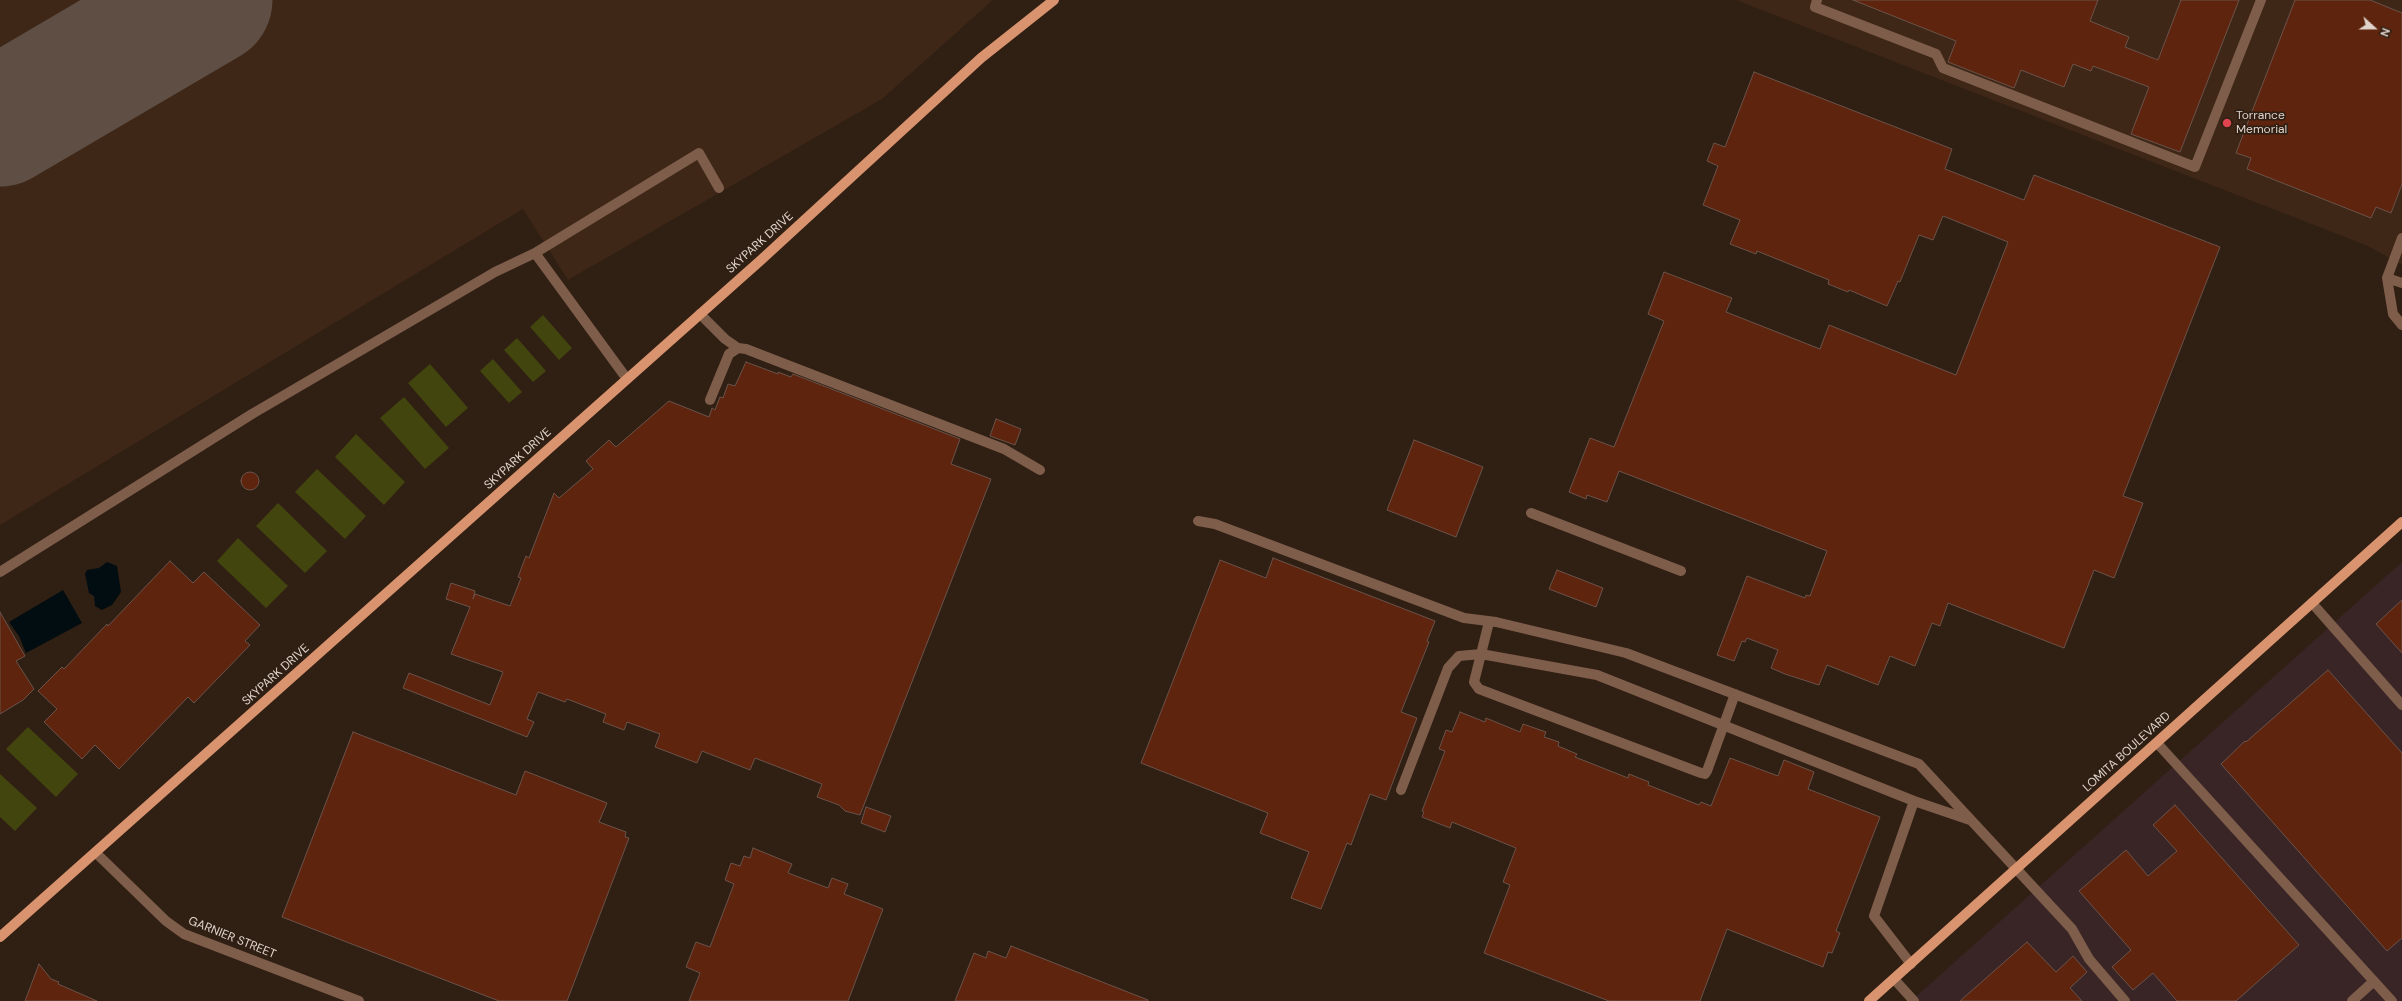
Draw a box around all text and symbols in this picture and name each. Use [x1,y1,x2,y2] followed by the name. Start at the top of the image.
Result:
[2354,8,2394,48] north arrow
[2377,26,2393,39] text: N
[2236,109,2287,137] place label: Torrance Memorial
[2221,117,2233,129] marker: Torrance Memorial
[724,209,796,277] street label: SKYPARK DRIVE
[482,425,554,493] street label: SKYPARK DRIVE
[240,641,312,709] street label: SKYPARK DRIVE
[2080,709,2174,795] street label: LOMITA BOULEVARD
[186,914,278,962] street label: GARNIER STREET

